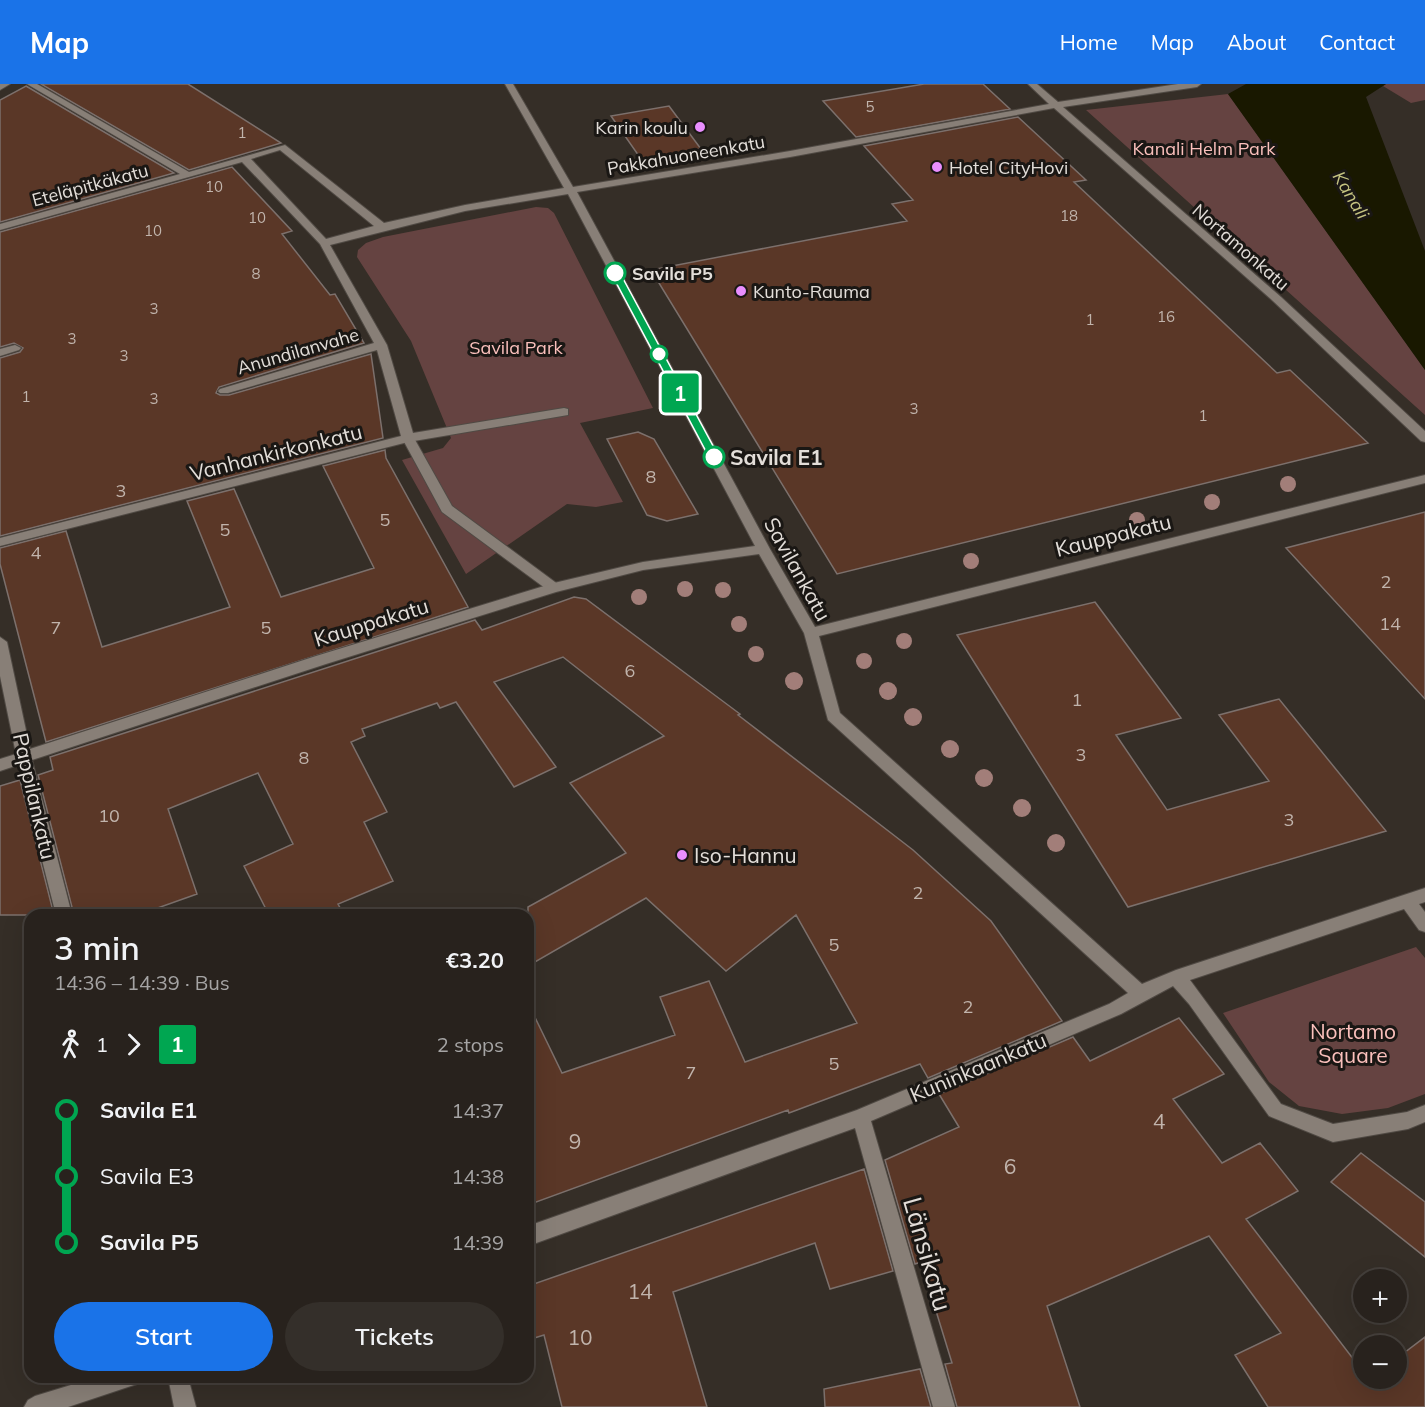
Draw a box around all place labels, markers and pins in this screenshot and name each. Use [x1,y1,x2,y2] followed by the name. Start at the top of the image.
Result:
[595,116,688,139] place label: Karin koulu
[693,120,707,134] marker: Karin koulu
[949,156,1068,179] place label: Hotel CityHovi
[930,160,944,174] marker: Hotel CityHovi
[604,262,626,284] marker: Savila P5
[632,262,713,285] place label: Savila P5
[753,280,870,303] place label: Kunto-Rauma
[734,284,748,298] marker: Kunto-Rauma
[650,345,668,363] unlabelled marker
[730,444,823,470] place label: Savila E1
[703,446,725,468] marker: Savila E1
[694,842,797,868] place label: Iso-Hannu
[675,848,689,862] marker: Iso-Hannu

